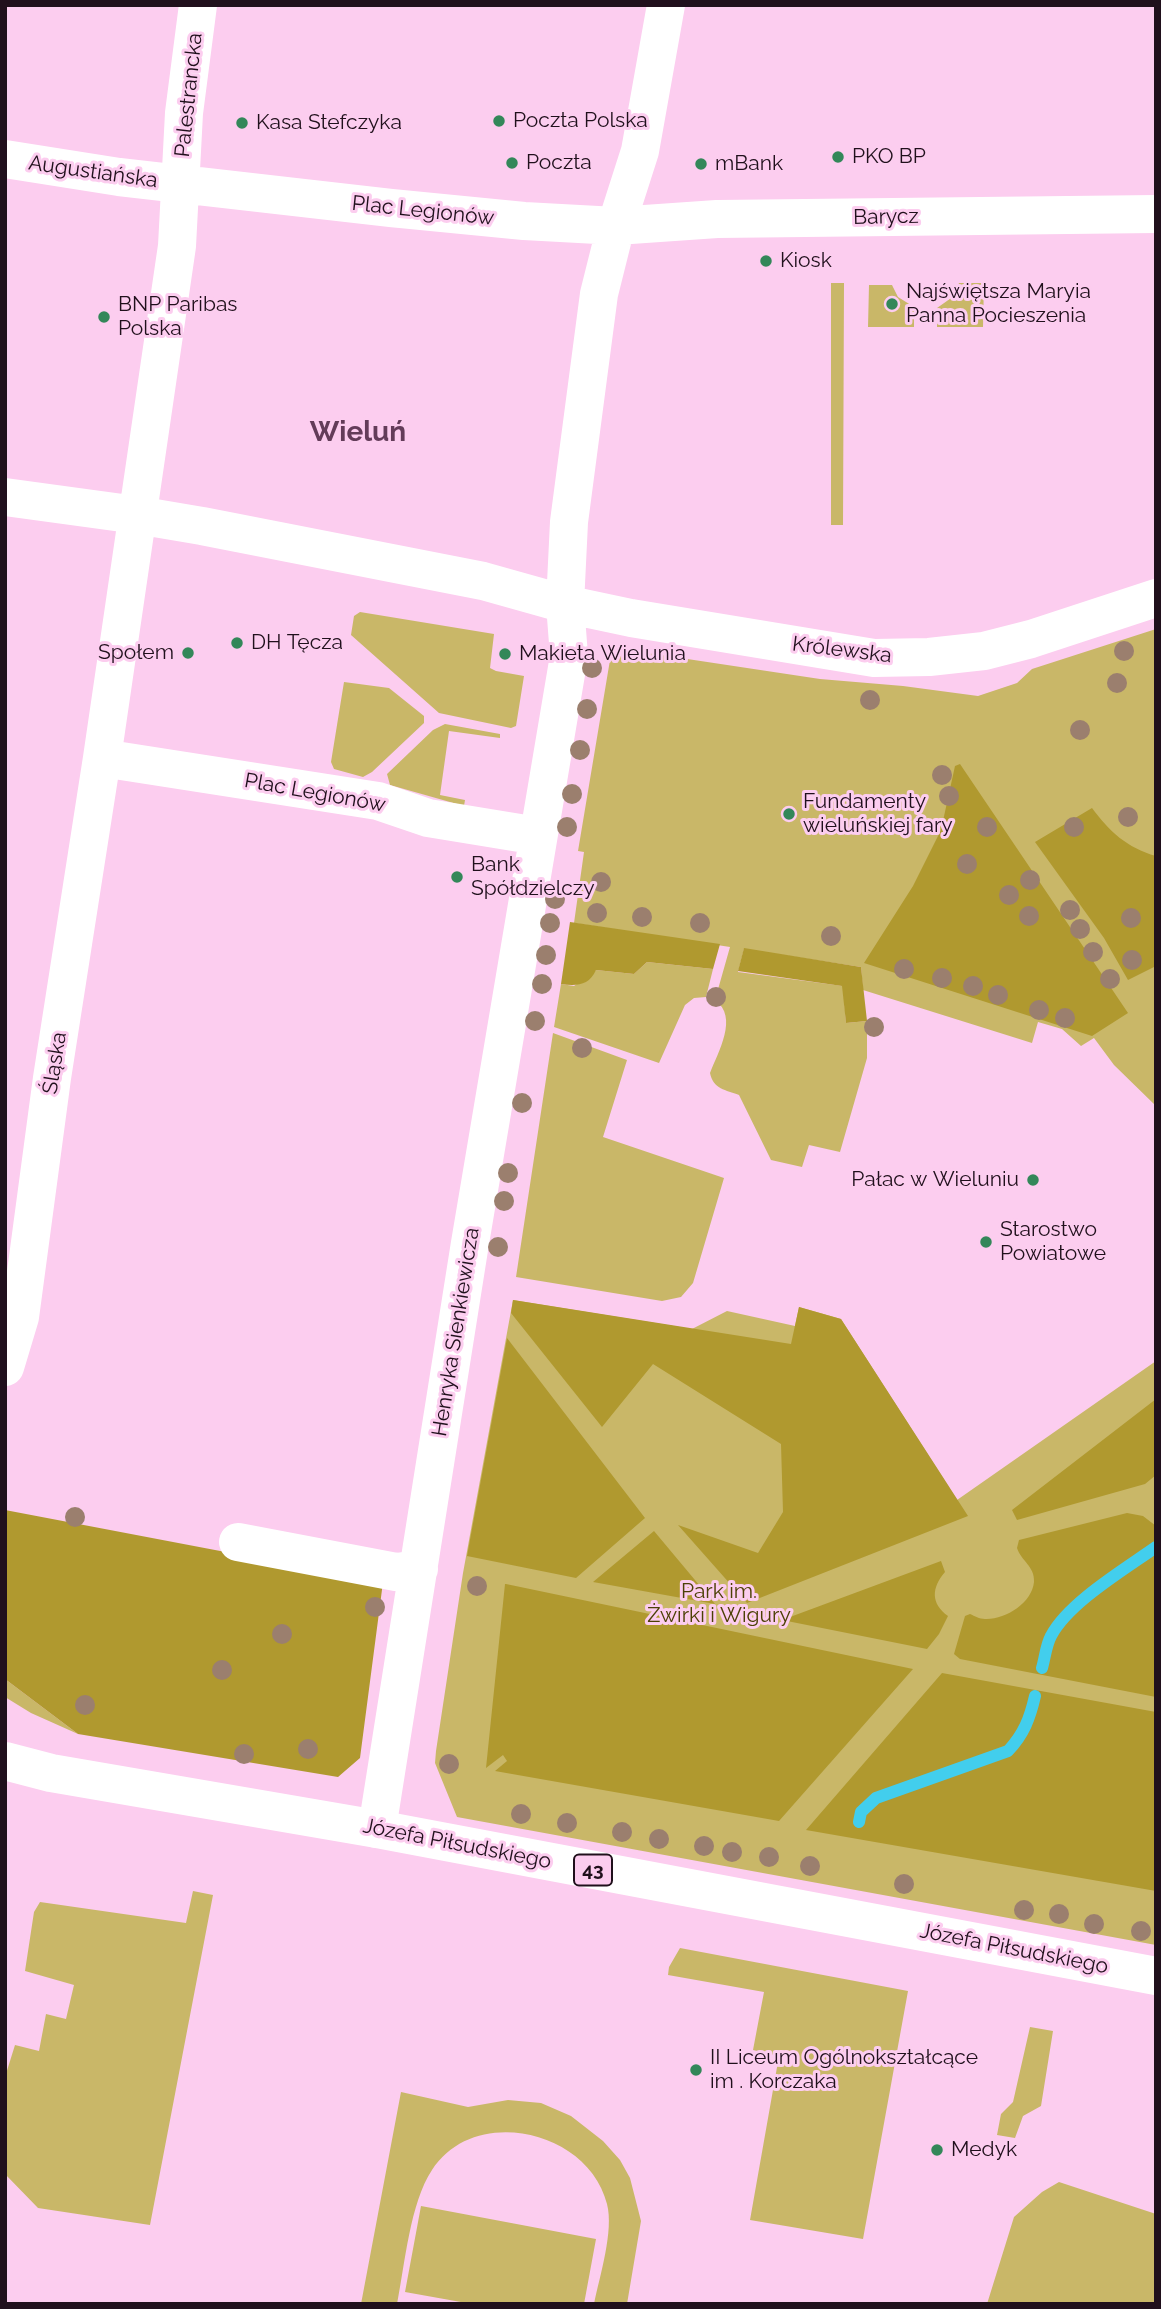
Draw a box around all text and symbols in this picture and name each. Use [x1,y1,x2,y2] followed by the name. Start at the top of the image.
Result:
[170,32,208,158] street label: Palestrancka
[513,108,648,134] place label: Poczta Polska
[256,110,402,136] place label: Kasa Stefczyka
[491,113,507,129] marker: Poczta Polska
[234,115,250,131] marker: Kasa Stefczyka
[852,144,926,170] place label: PKO BP
[830,149,846,165] marker: PKO BP
[27,150,159,194] street label: Augustiańska
[526,150,592,176] place label: Poczta
[715,151,783,177] place label: mBank
[504,155,520,171] marker: Poczta
[693,156,709,172] marker: mBank
[351,191,495,231] street label: Plac Legionów
[853,204,919,230] street label: Barycz
[780,248,832,274] place label: Kiosk
[758,253,774,269] marker: Kiosk
[906,279,1091,329] place label: Najświętsza Maryia Panna Pocieszenia
[118,292,237,342] place label: BNP Paribas Polska
[884,296,900,312] marker: Najświętsza Maryia Panna Pocieszenia
[96,309,112,325] marker: BNP Paribas Polska
[310,416,406,450] district label: Wieluń
[251,630,343,656] place label: DH Tęcza
[791,631,893,669] street label: Królewska
[229,635,245,651] marker: DH Tęcza
[98,640,174,666] place label: Społem
[519,641,686,667] place label: Makieta Wielunia
[180,645,196,661] marker: Społem
[497,646,513,662] marker: Makieta Wielunia
[242,768,388,818] street label: Plac Legionów
[803,789,953,839] place label: Fundamenty wieluńskiej fary
[781,806,797,822] marker: Fundamenty wieluńskiej fary
[471,852,595,902] place label: Bank Spółdzielczy
[449,869,465,885] marker: Bank Spółdzielczy
[38,1030,72,1096] street label: Śląska
[851,1167,1019,1193] place label: Pałac w Wieluniu
[1025,1172,1041,1188] marker: Pałac w Wieluniu
[1000,1217,1106,1267] place label: Starostwo Powiatowe
[427,1226,485,1438] street label: Henryka Sienkiewicza
[978,1234,994,1250] marker: Starostwo Powiatowe
[647,1579,791,1629] park label: Park im. Żwirki i Wigury
[361,1813,553,1875] street label: Józefa Piłsudskiego
[574,1854,612,1886] road number: 43
[918,1918,1110,1980] street label: Józefa Piłsudskiego
[710,2045,978,2095] place label: II Liceum Ogólnokształcące im . Korczaka
[688,2062,704,2078] marker: II Liceum Ogólnokształcące im . Korczaka
[951,2137,1017,2163] place label: Medyk
[929,2142,945,2158] marker: Medyk

